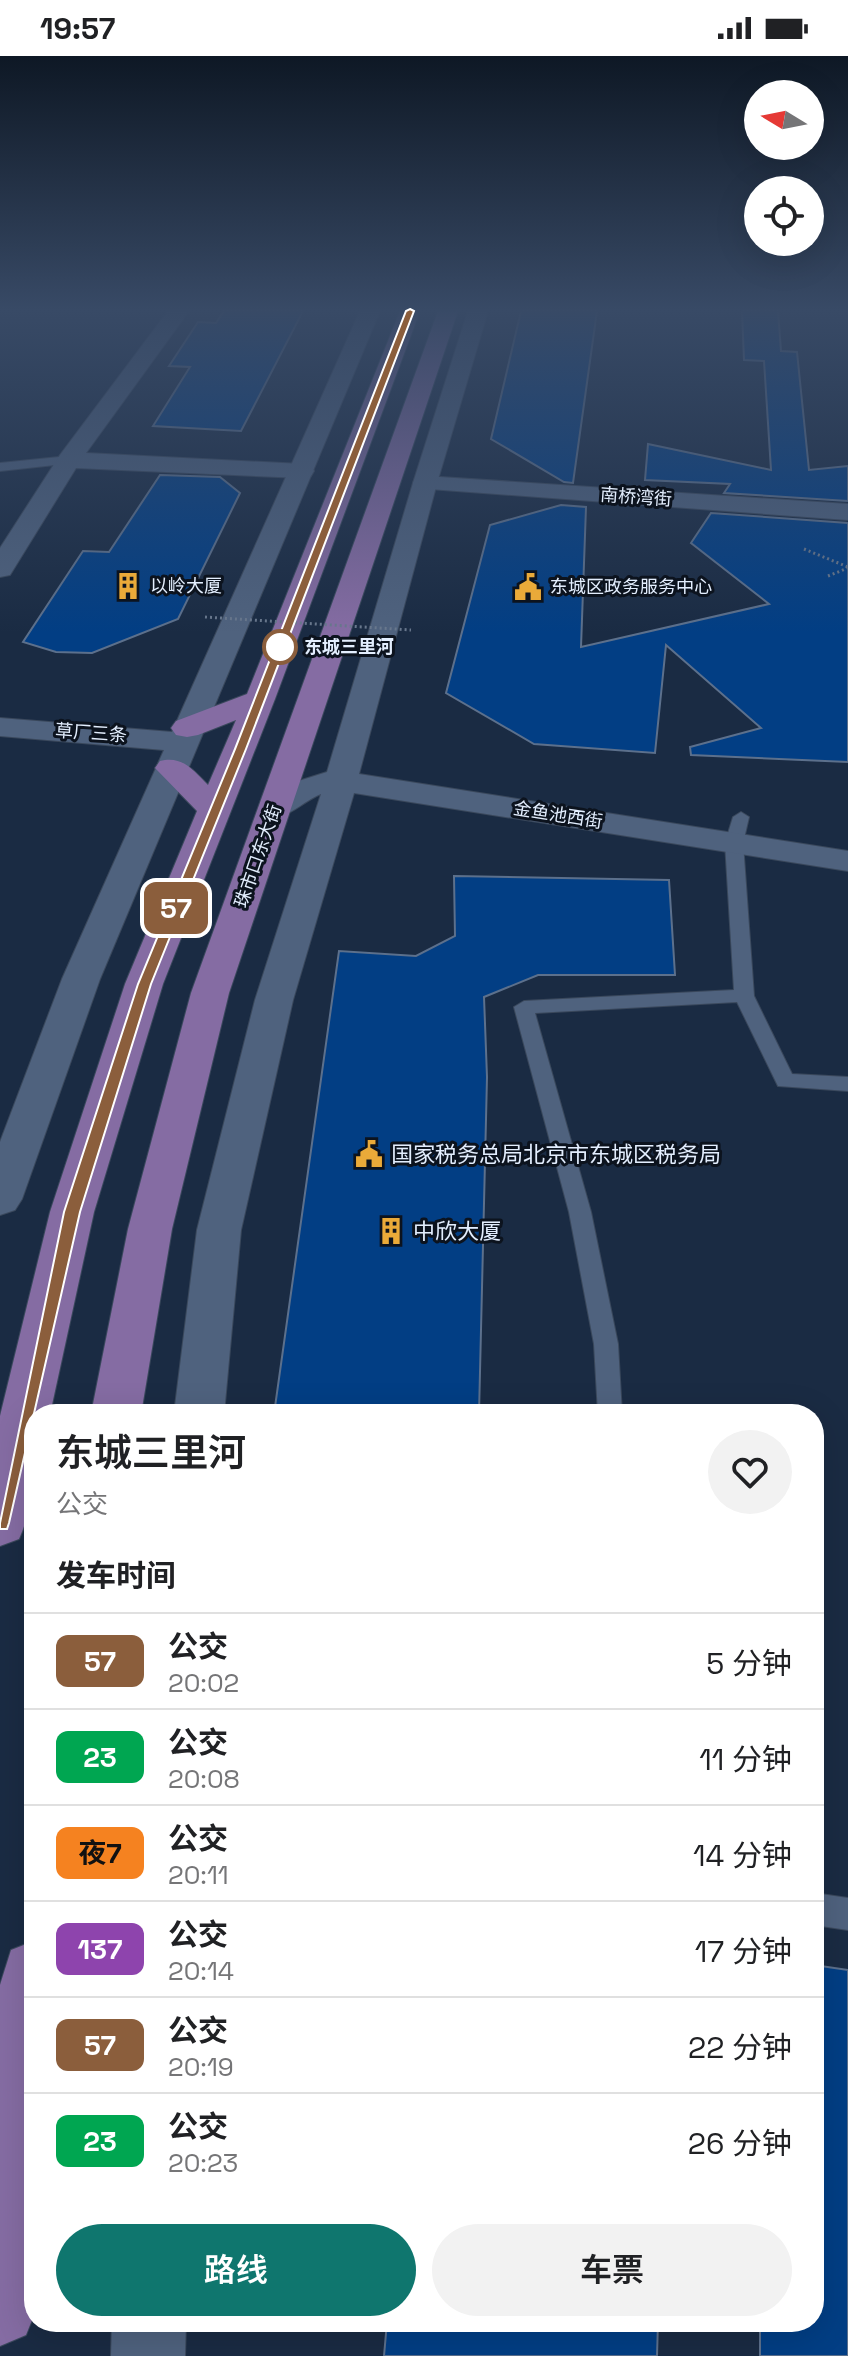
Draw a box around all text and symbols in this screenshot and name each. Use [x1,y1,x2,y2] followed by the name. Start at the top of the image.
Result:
[40,9,115,48] text: 19:57
[744,80,824,160] north arrow
[744,80,824,256] map controls
[744,176,824,256] button: locate
[599,483,673,510] street label: 南桥湾街
[113,571,143,601] building icon: 以岭大厦
[513,572,543,602] public building icon: 东城区政务服务中心
[150,574,222,597] place label: 以岭大厦
[550,575,712,598] place label: 东城区政务服务中心
[263,630,297,664] marker: 东城三里河
[304,635,394,658] place label: 东城三里河
[54,719,128,746] street label: 草厂三条
[512,796,604,833] street label: 金鱼池西街
[229,801,286,911] street label: 珠市口东大街
[140,882,212,934] line badge: 57
[160,890,192,926] text: 57
[354,1139,384,1169] public building icon: 国家税务总局北京市东城区税务局
[391,1140,721,1168] place label: 国家税务总局北京市东城区税务局
[376,1216,406,1246] building icon: 中欣大厦
[413,1217,501,1245] place label: 中欣大厦
[56,1429,246,1477] text: 东城三里河
[708,1430,792,1514] button: heart
[56,1487,108,1521] text: 公交
[56,1556,176,1595] text: 发车时间
[168,1627,228,1666] text: 公交
[84,1643,116,1679] text: 57
[706,1644,792,1683] text: 5 分钟
[168,1666,239,1700] text: 20:02
[168,1723,228,1762] text: 公交
[83,1739,117,1775] text: 23
[699,1740,792,1779] text: 11 分钟
[168,1762,240,1796] text: 20:08
[168,1819,228,1858] text: 公交
[78,1835,122,1871] text: 夜7
[693,1836,792,1875] text: 14 分钟
[168,1858,229,1892] text: 20:11
[168,1915,228,1954] text: 公交
[77,1931,123,1967] text: 137
[695,1932,792,1971] text: 17 分钟
[168,1954,234,1988] text: 20:14
[168,2011,228,2050] text: 公交
[84,2027,116,2063] text: 57
[688,2028,792,2067] text: 22 分钟
[168,2050,234,2084] text: 20:19
[168,2107,228,2146] text: 公交
[83,2123,117,2159] text: 23
[688,2124,792,2163] text: 26 分钟
[168,2146,238,2180] text: 20:23
[56,2224,416,2316] button: 路线
[432,2224,792,2316] button: 车票

